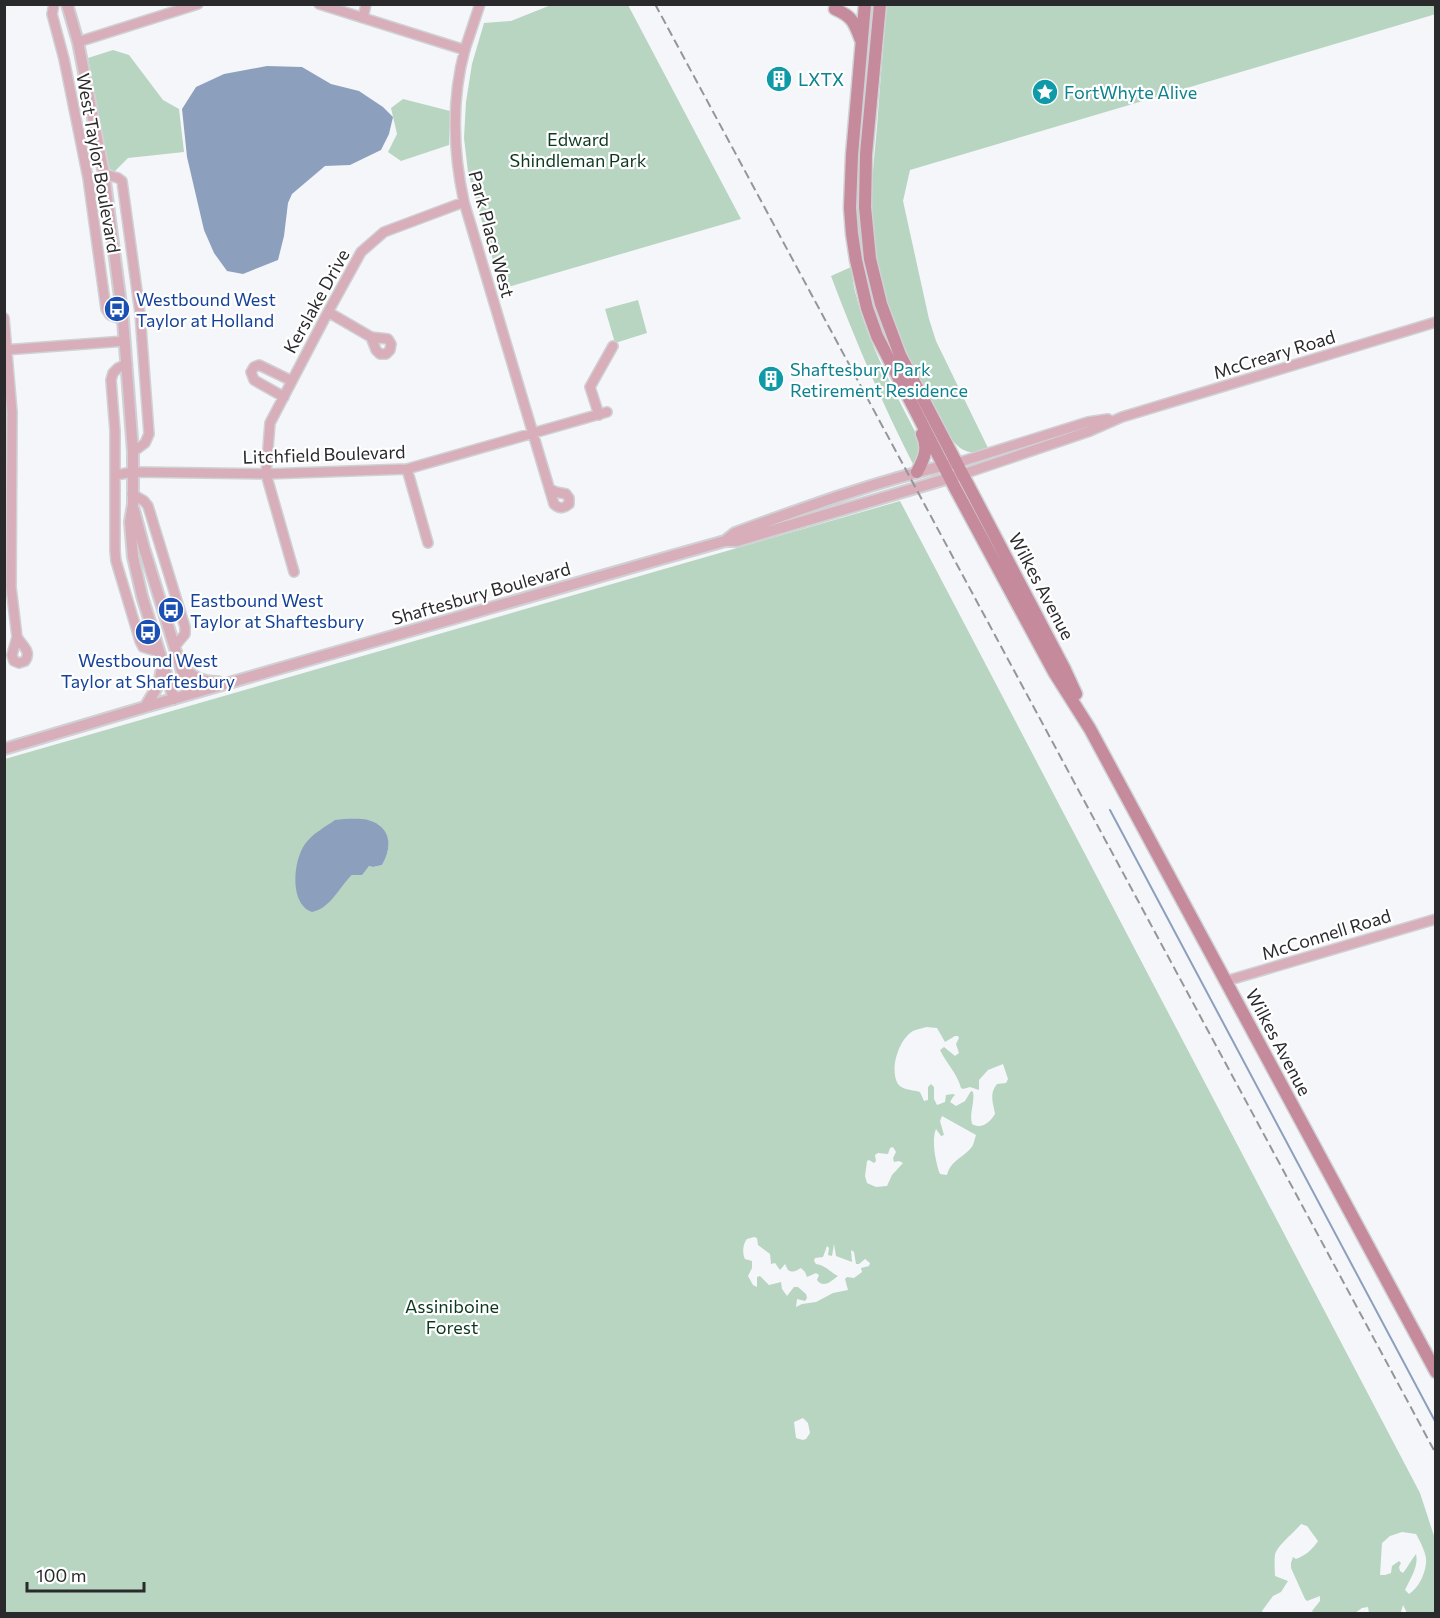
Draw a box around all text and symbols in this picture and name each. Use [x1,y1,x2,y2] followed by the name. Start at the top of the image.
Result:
[764,64,794,94] building icon: LXTX
[798,68,844,90] place label: LXTX
[72,71,126,255] street label: West Taylor Boulevard
[1030,77,1060,107] place icon: FortWhyte Alive
[1064,81,1197,103] place label: FortWhyte Alive
[510,128,647,171] park label: Edward Shindleman Park
[465,168,519,300] street label: Park Place West
[278,245,354,357] street label: Kerslake Drive
[136,288,276,331] place label: Westbound West Taylor at Holland
[102,294,132,324] bus stop icon: Westbound West Taylor at Holland
[1210,325,1338,383] street label: McCreary Road
[790,358,968,401] place label: Shaftesbury Park Retirement Residence
[756,364,786,394] building icon: Shaftesbury Park Retirement Residence
[242,440,406,468] street label: Litchfield Boulevard
[1005,529,1079,643] street label: Wilkes Avenue
[389,557,573,629] street label: Shaftesbury Boulevard
[190,589,364,632] place label: Eastbound West Taylor at Shaftesbury
[156,595,186,625] bus stop icon: Eastbound West Taylor at Shaftesbury
[133,617,163,647] bus stop icon: Westbound West Taylor at Shaftesbury
[61,649,235,692] place label: Westbound West Taylor at Shaftesbury
[1259,904,1393,964] street label: McConnell Road
[1242,985,1316,1099] street label: Wilkes Avenue
[405,1295,499,1338] park label: Assiniboine Forest
[27,1555,144,1593] scale bar
[36,1564,86,1586] text: 100 m

